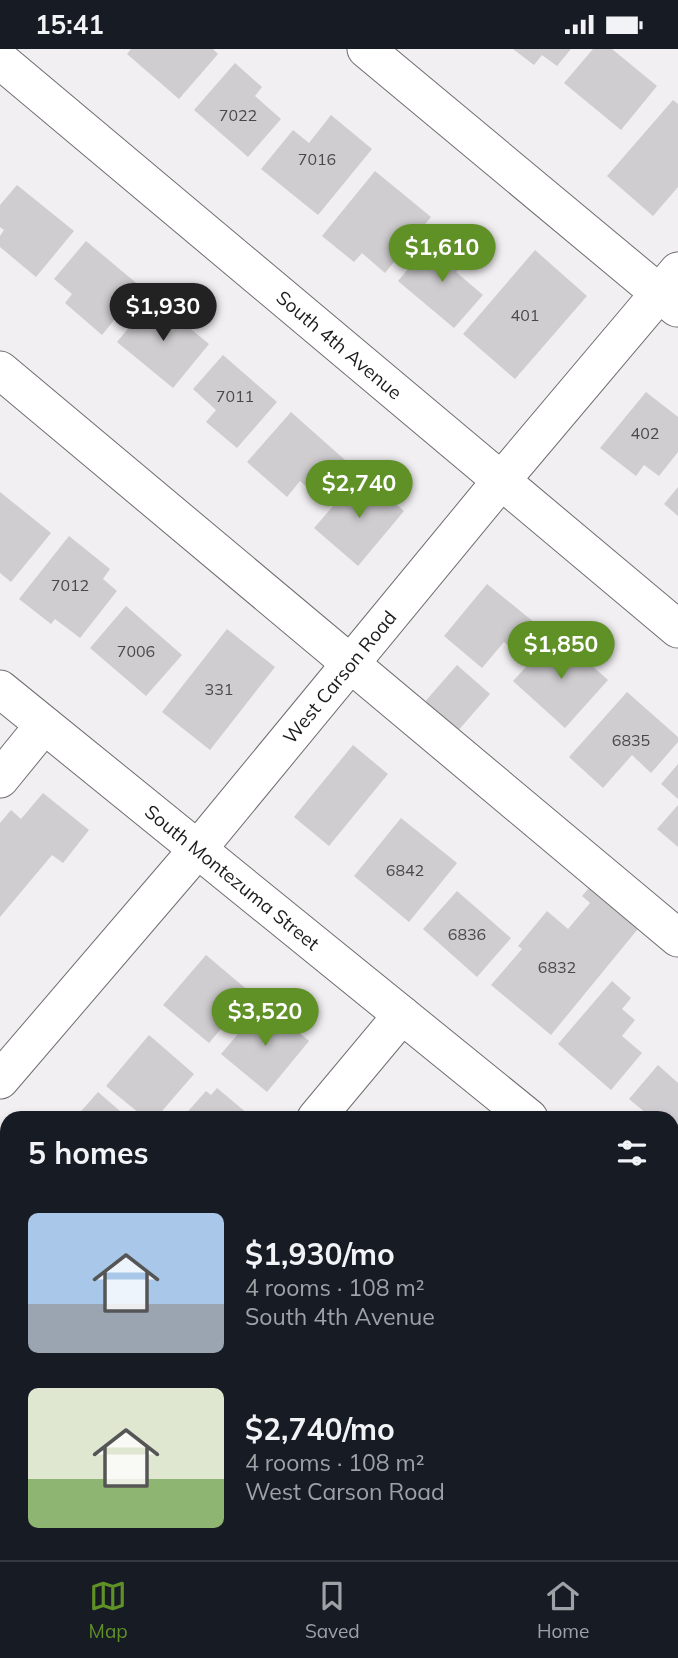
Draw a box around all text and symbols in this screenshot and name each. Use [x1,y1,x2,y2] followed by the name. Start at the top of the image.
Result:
[35,8,104,41] text: 15:41
[219,105,257,125] house number: 7022
[298,149,336,169] house number: 7016
[385,225,499,284] pin: $1,610
[405,232,479,261] text: $1,610
[106,283,220,343] pin: $1,930
[272,285,407,404] street label: South 4th Avenue
[126,291,200,320] text: $1,930
[511,305,539,325] house number: 401
[216,386,254,406] house number: 7011
[631,423,659,443] house number: 402
[302,461,416,520] pin: $2,740
[322,468,396,497] text: $2,740
[51,575,89,595] house number: 7012
[278,606,401,748] street label: West Carson Road
[504,621,618,681] pin: $1,850
[524,629,598,658] text: $1,850
[117,641,155,661] house number: 7006
[205,679,233,699] house number: 331
[612,730,650,750] house number: 6835
[140,799,325,956] street label: South Montezuma Street
[386,860,424,880] house number: 6842
[448,924,486,944] house number: 6836
[538,957,576,977] house number: 6832
[208,989,322,1048] pin: $3,520
[228,996,302,1025] text: $3,520
[28,1134,149,1172] text: 5 homes
[613,1134,651,1172] icon: filters
[245,1235,395,1273] text: $1,930/mo
[84,1241,168,1325] icon: home
[245,1273,425,1302] text: 4 rooms · 108 m²
[245,1302,435,1331] text: South 4th Avenue
[245,1410,395,1448] text: $2,740/mo
[84,1416,168,1500] icon: home
[245,1448,425,1477] text: 4 rooms · 108 m²
[245,1477,445,1506] text: West Carson Road
[89,1577,128,1643] tab: Map
[305,1577,360,1643] tab: Saved
[537,1577,589,1643] tab: Home

